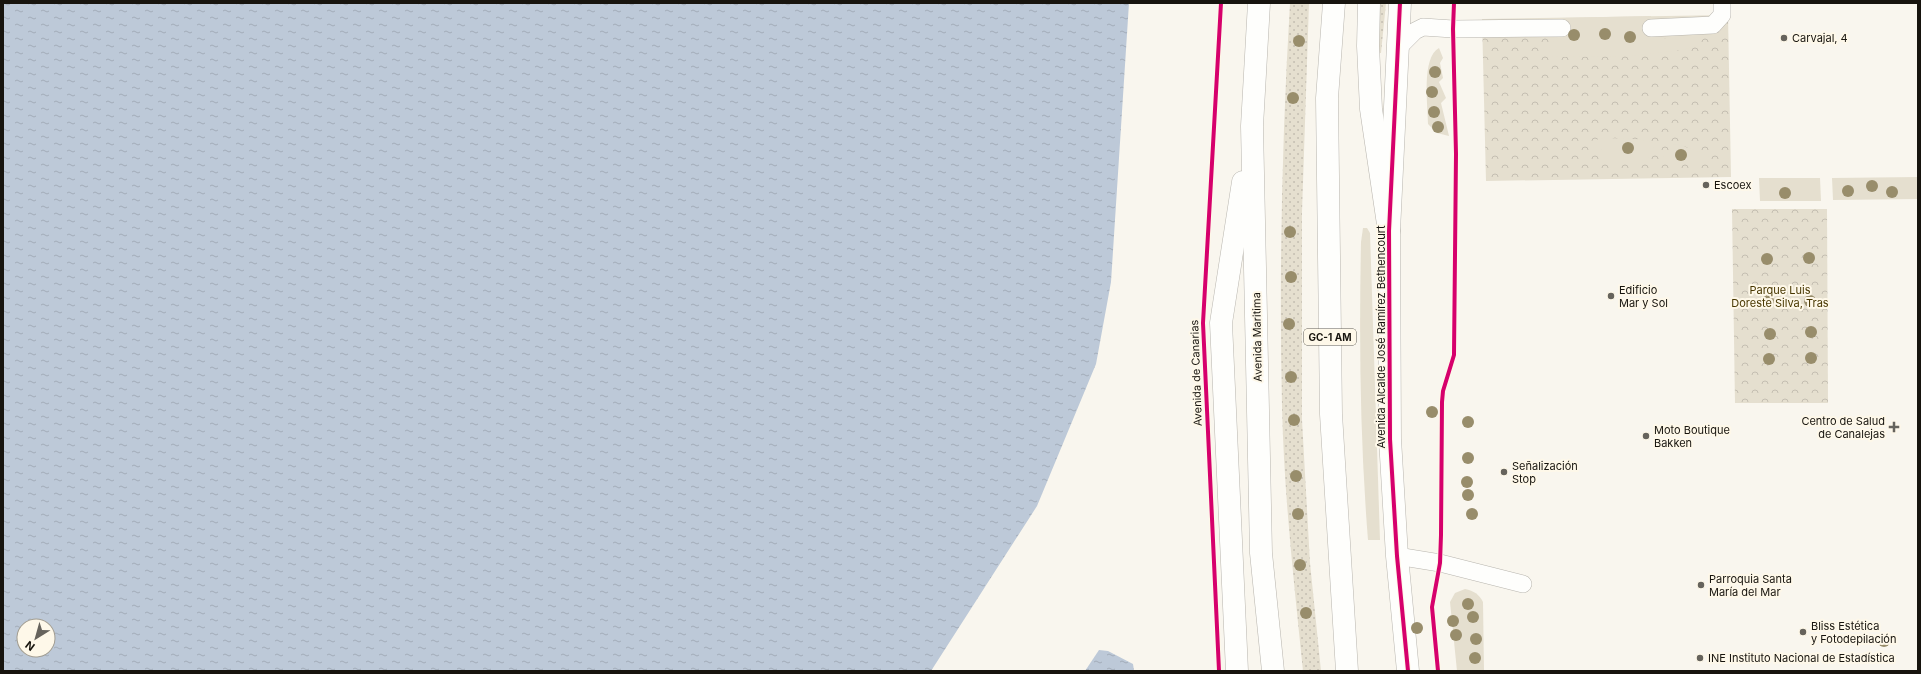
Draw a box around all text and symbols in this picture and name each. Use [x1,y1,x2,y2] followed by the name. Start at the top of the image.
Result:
[1792,31,1848,45] place label: Carvajal, 4
[1779,33,1789,43] marker: Carvajal, 4
[1714,178,1751,192] place label: Escoex
[1701,180,1711,190] marker: Escoex
[1374,225,1388,449] street label: Avenida Alcalde José Ramírez Bethencourt
[1619,283,1668,310] place label: Edificio Mar y Sol
[1731,283,1829,310] park label: Parque Luis Doreste Silva, Tras
[1606,291,1616,301] marker: Edificio Mar y Sol
[1249,292,1265,382] street label: Avenida Maritima
[1187,319,1205,426] street label: Avenida de Canarias
[1304,329,1356,345] road number: GC-1 AM
[1801,414,1885,441] place label: Centro de Salud de Canalejas
[1888,421,1900,433] marker: Centro de Salud de Canalejas
[1654,423,1730,450] place label: Moto Boutique Bakken
[1641,431,1651,441] marker: Moto Boutique Bakken
[1512,459,1578,486] place label: Señalización Stop
[1499,467,1509,477] marker: Señalización Stop
[1709,572,1792,599] place label: Parroquia Santa María del Mar
[1696,580,1706,590] marker: Parroquia Santa María del Mar
[16,618,56,658] north arrow
[1811,619,1896,646] place label: Bliss Estética y Fotodepilación
[1798,627,1808,637] marker: Bliss Estética y Fotodepilación
[22,638,38,654] text: N
[1708,651,1895,665] place label: INE Instituto Nacional de Estadística
[1695,653,1705,663] marker: INE Instituto Nacional de Estadística

